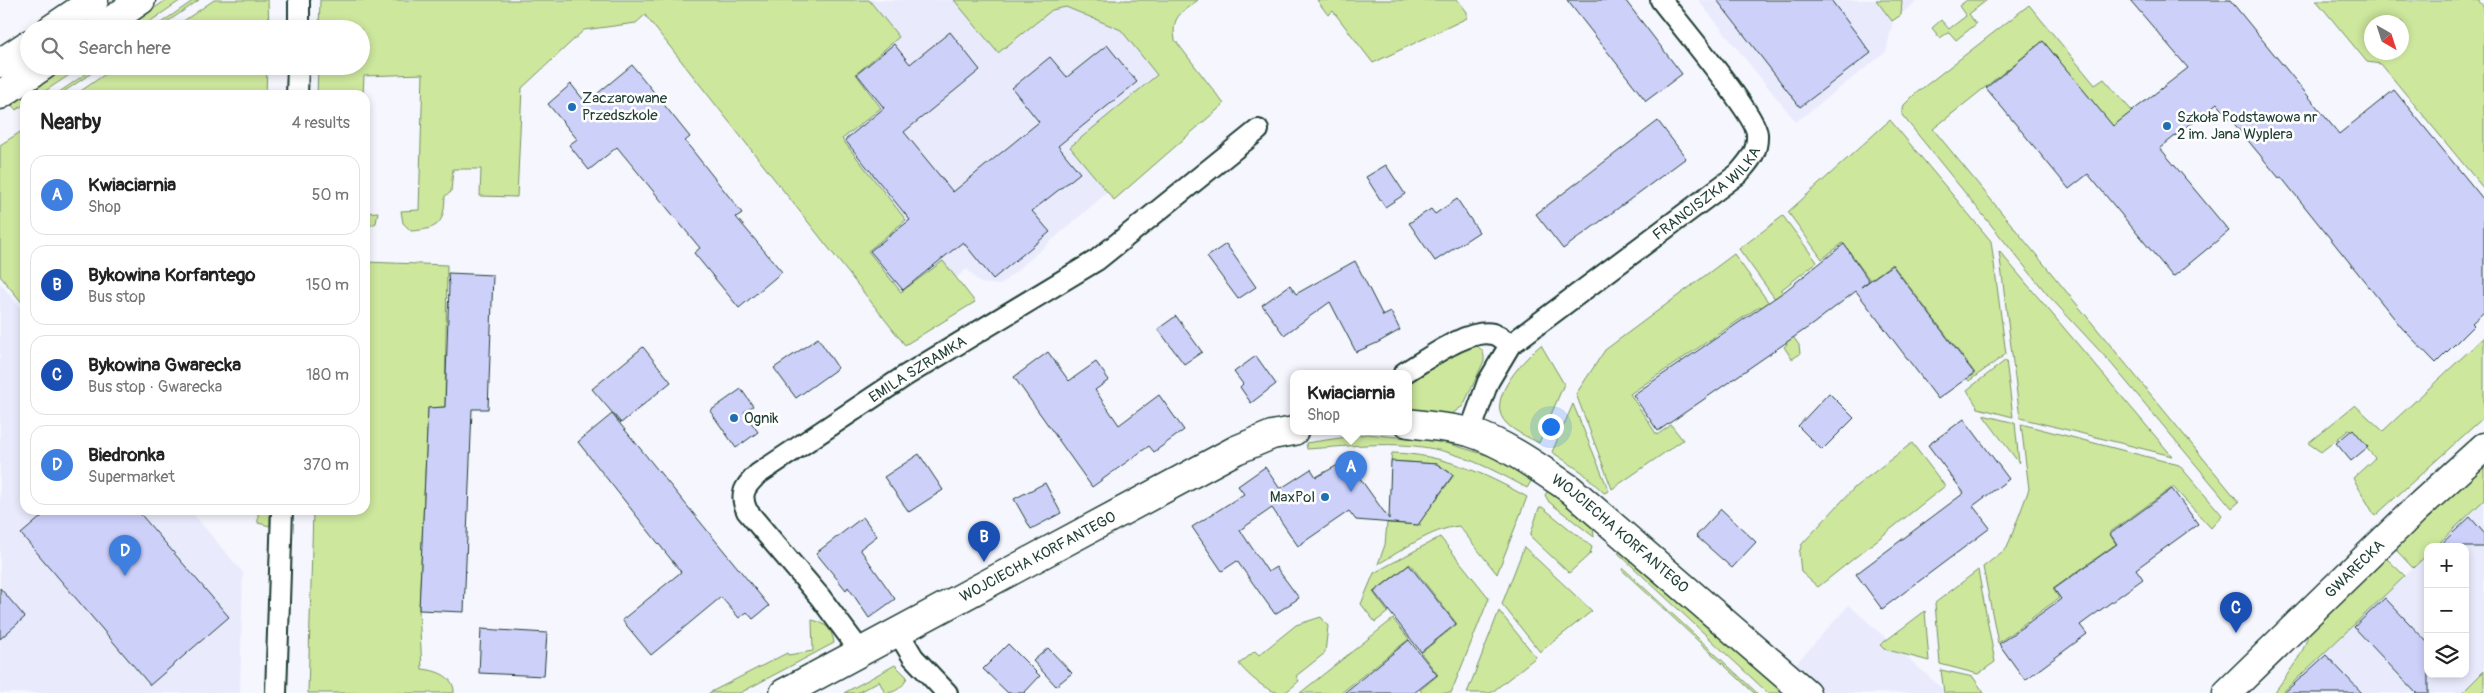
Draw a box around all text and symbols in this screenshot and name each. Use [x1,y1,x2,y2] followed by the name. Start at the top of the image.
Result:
[2364,15,2409,60] north arrow
[20,20,370,75] search box
[38,34,66,62] icon: search
[78,36,171,60] text: Search here
[582,89,668,125] place label: Zaczarowane Przedszkole
[566,101,578,113] marker: Zaczarowane Przedszkole
[2177,108,2318,144] place label: Szkoła Podstawowa nr 2 im. Jana Wyplera
[40,109,101,136] text: Nearby
[292,113,350,133] text: 4 results
[2161,120,2173,132] marker: Szkoła Podstawowa nr 2 im. Jana Wyplera
[1649,144,1765,244] street label: FRANCISZKA WILKA
[88,173,176,197] text: Kwiaciarnia
[52,185,62,205] text: A
[312,185,349,205] text: 50 m
[88,197,121,217] text: Shop
[88,263,256,287] text: Bykowina Korfantego
[52,275,62,295] text: B
[305,275,349,295] text: 150 m
[88,287,146,307] text: Bus stop
[865,332,970,407] street label: EMILA SZRAMKA
[88,353,241,377] text: Bykowina Gwarecka
[52,365,62,385] text: C
[306,365,349,385] text: 180 m
[1290,370,1412,435] popup
[88,377,222,397] text: Bus stop · Gwarecka
[1307,381,1395,405] text: Kwiaciarnia
[1307,405,1340,425] text: Shop
[744,409,779,428] place label: Ognik
[728,412,740,424] marker: Ognik
[1538,414,1564,440] your location
[88,443,165,467] text: Biedronka
[1335,451,1367,492] pin: A
[52,455,62,475] text: D
[303,455,349,475] text: 370 m
[88,467,175,487] text: Supermarket
[1548,470,1693,597] street label: WOJCIECHA KORFANTEGO
[1270,488,1315,507] place label: MaxPol
[1319,491,1331,503] marker: MaxPol
[956,507,1119,606] street label: WOJCIECHA KORFANTEGO
[968,521,1000,562] pin: B
[109,535,141,576] pin: D
[2321,535,2389,602] street label: GWARECKA
[2424,543,2469,678] map controls
[2424,543,2469,588] button: +
[2424,588,2469,633] button: −
[2220,592,2252,633] pin: C
[2424,633,2469,678] button: layers

